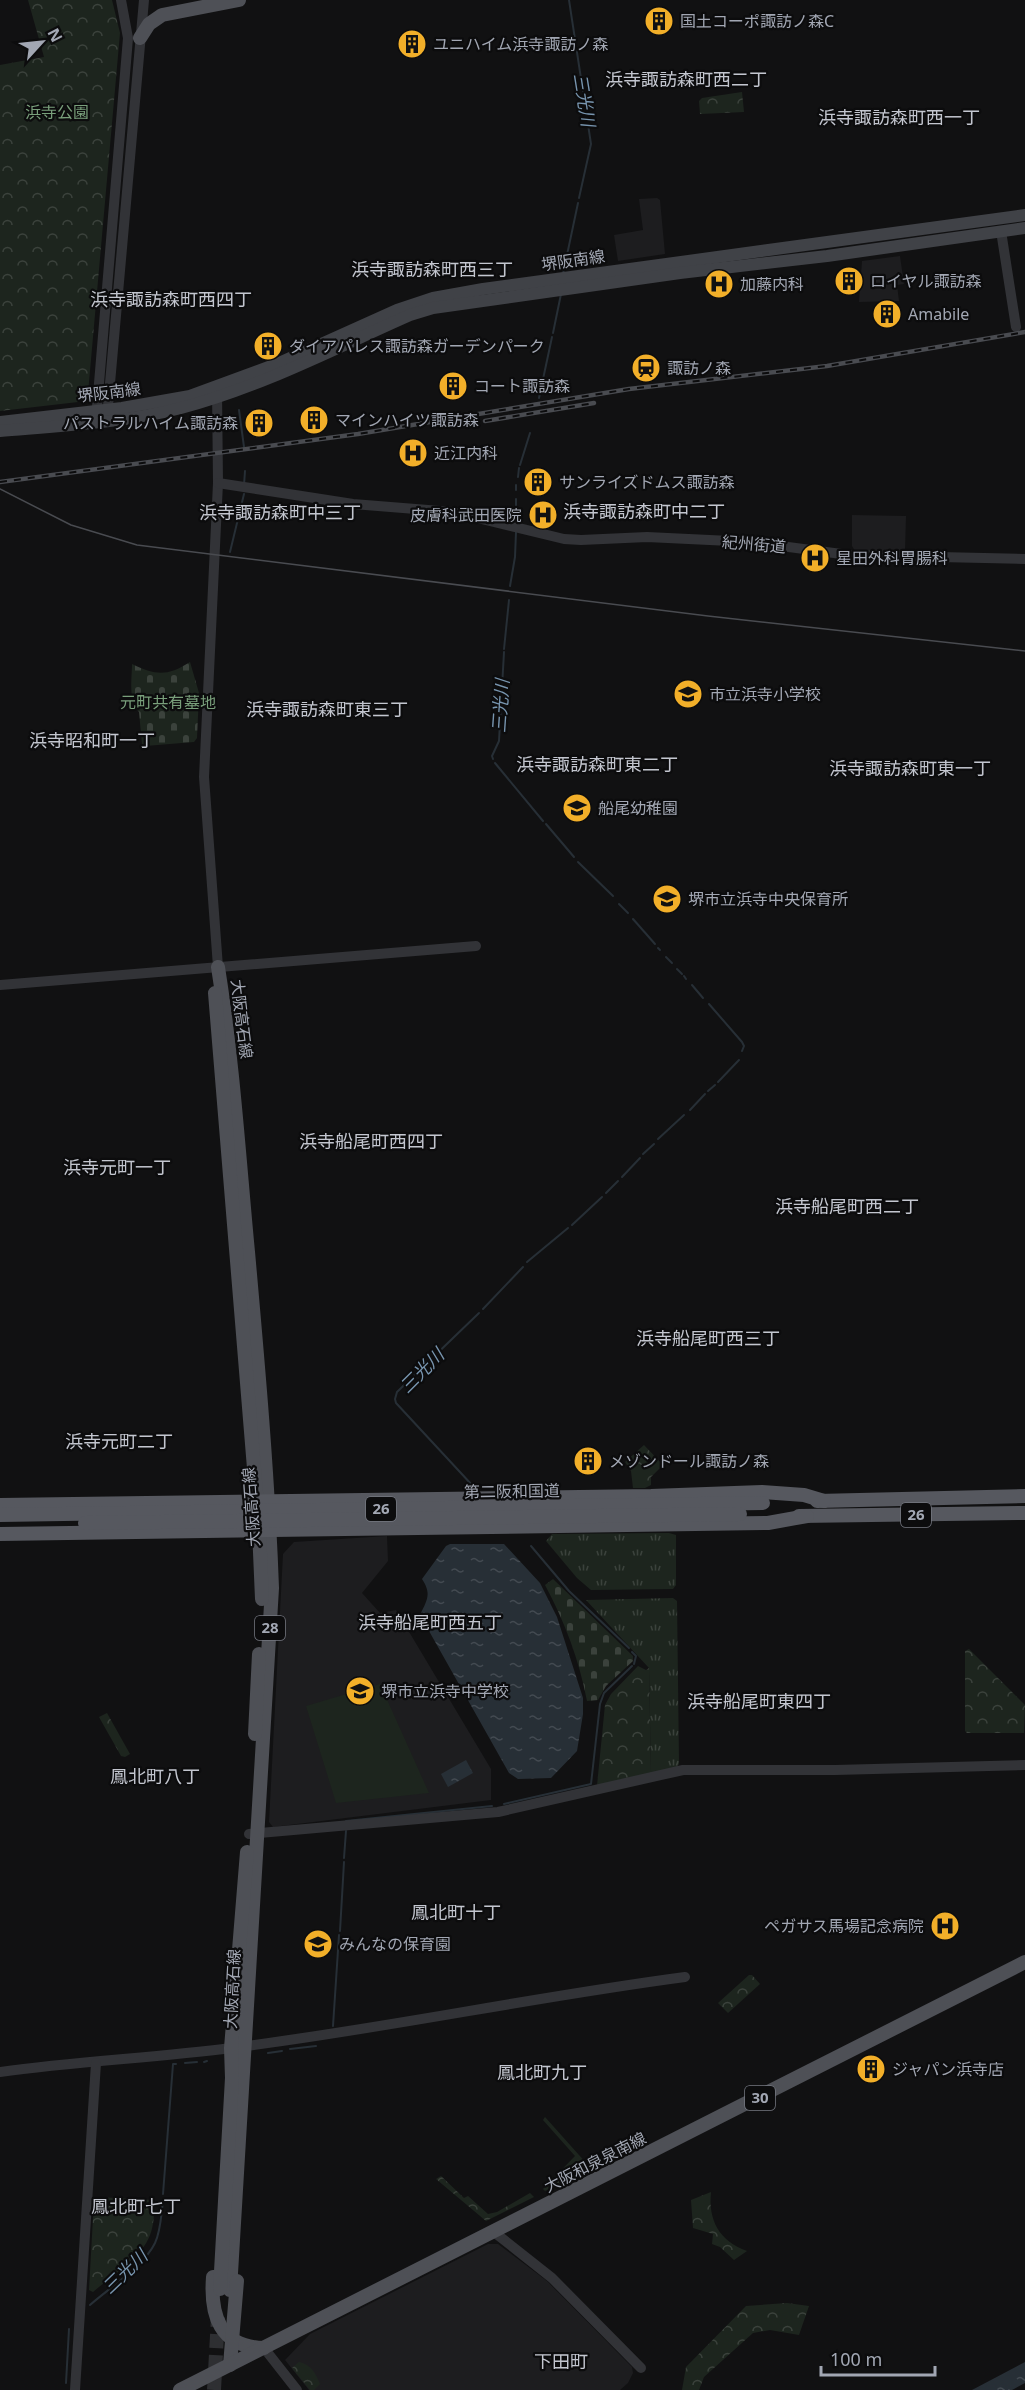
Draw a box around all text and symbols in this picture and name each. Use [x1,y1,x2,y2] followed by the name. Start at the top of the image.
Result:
[643,5,675,37] building icon: 国土コーポ諏訪ノ森C
[680,10,834,32] place label: 国土コーポ諏訪ノ森C
[12,12,72,72] north arrow
[43,24,68,46] text: N
[396,28,428,60] building icon: ユニハイム浜寺諏訪ノ森
[433,33,608,55] place label: ユニハイム浜寺諏訪ノ森
[605,67,767,91] district label: 浜寺諏訪森町西二丁
[569,71,601,130] water label: 三光川
[25,101,89,123] park label: 浜寺公園
[818,105,980,129] district label: 浜寺諏訪森町西一丁
[540,245,606,275] street label: 堺阪南線
[351,257,513,281] district label: 浜寺諏訪森町西三丁
[833,265,865,297] building icon: ロイヤル諏訪森
[703,268,735,300] hospital icon: 加藤内科
[870,270,982,292] place label: ロイヤル諏訪森
[740,273,804,295] place label: 加藤内科
[90,287,252,311] district label: 浜寺諏訪森町西四丁
[871,298,903,330] building icon: Amabile
[908,303,969,325] place label: Amabile
[252,330,284,362] building icon: ダイアパレス諏訪森ガーデンパーク
[289,335,545,357] place label: ダイアパレス諏訪森ガーデンパーク
[630,352,662,384] station icon: 諏訪ノ森
[667,357,731,379] place label: 諏訪ノ森
[437,370,469,402] building icon: コート諏訪森
[474,375,570,397] place label: コート諏訪森
[76,377,142,407] street label: 堺阪南線
[298,404,330,436] building icon: マインハイツ諏訪森
[243,407,275,439] building icon: パストラルハイム諏訪森
[335,409,479,431] place label: マインハイツ諏訪森
[63,412,238,434] place label: パストラルハイム諏訪森
[397,437,429,469] hospital icon: 近江内科
[434,442,498,464] place label: 近江内科
[522,466,554,498] building icon: サンライズドムス諏訪森
[559,471,735,493] place label: サンライズドムス諏訪森
[527,499,559,531] hospital icon: 皮膚科武田医院
[563,499,725,523] district label: 浜寺諏訪森町中二丁
[199,500,361,524] district label: 浜寺諏訪森町中三丁
[410,504,522,526] place label: 皮膚科武田医院
[721,530,787,558] street label: 紀州街道
[799,542,831,574] hospital icon: 星田外科胃腸科
[836,547,948,569] place label: 星田外科胃腸科
[486,676,514,734] water label: 三光川
[672,678,704,710] school or university icon: 市立浜寺小学校
[709,683,821,705] place label: 市立浜寺小学校
[120,691,216,713] park label: 元町共有墓地
[246,697,408,721] district label: 浜寺諏訪森町東三丁
[29,728,155,752] district label: 浜寺昭和町一丁
[516,752,678,776] district label: 浜寺諏訪森町東二丁
[829,756,991,780] district label: 浜寺諏訪森町東一丁
[561,792,593,824] school or university icon: 船尾幼稚園
[598,797,678,819] place label: 船尾幼稚園
[651,883,683,915] school or university icon: 堺市立浜寺中央保育所
[688,888,848,910] place label: 堺市立浜寺中央保育所
[226,978,258,1060] street label: 大阪高石線
[299,1129,443,1153] district label: 浜寺船尾町西四丁
[63,1155,171,1179] district label: 浜寺元町一丁
[775,1194,919,1218] district label: 浜寺船尾町西二丁
[636,1326,780,1350] district label: 浜寺船尾町西三丁
[394,1341,450,1398] water label: 三光川
[65,1429,173,1453] district label: 浜寺元町二丁
[572,1445,604,1477] building icon: メゾンドール諏訪ノ森
[609,1450,769,1472] place label: メゾンドール諏訪ノ森
[237,1466,265,1548] street label: 大阪高石線
[464,1479,560,1503] street label: 第二阪和国道
[366,1497,396,1521] road number: 26
[901,1503,931,1527] road number: 26
[358,1610,502,1634] district label: 浜寺船尾町西五丁
[255,1616,285,1640] road number: 28
[344,1675,376,1707] school or university icon: 堺市立浜寺中学校
[381,1680,509,1702] place label: 堺市立浜寺中学校
[687,1689,831,1713] district label: 浜寺船尾町東四丁
[110,1764,200,1788] district label: 鳳北町八丁
[411,1900,501,1924] district label: 鳳北町十丁
[929,1910,961,1942] hospital icon: ペガサス馬場記念病院
[764,1915,924,1937] place label: ペガサス馬場記念病院
[302,1928,334,1960] school or university icon: みんなの保育園
[339,1933,451,1955] place label: みんなの保育園
[219,1948,245,2030] street label: 大阪高石線
[855,2053,887,2085] building icon: ジャパン浜寺店
[892,2058,1004,2080] place label: ジャパン浜寺店
[497,2060,587,2084] district label: 鳳北町九丁
[745,2086,775,2110] road number: 30
[540,2127,650,2197] street label: 大阪和泉泉南線
[91,2194,181,2218] district label: 鳳北町七丁
[97,2243,154,2299] water label: 三光川
[821,2339,935,2377] scale bar
[830,2347,882,2371] text: 100 m
[534,2349,588,2373] district label: 下田町

